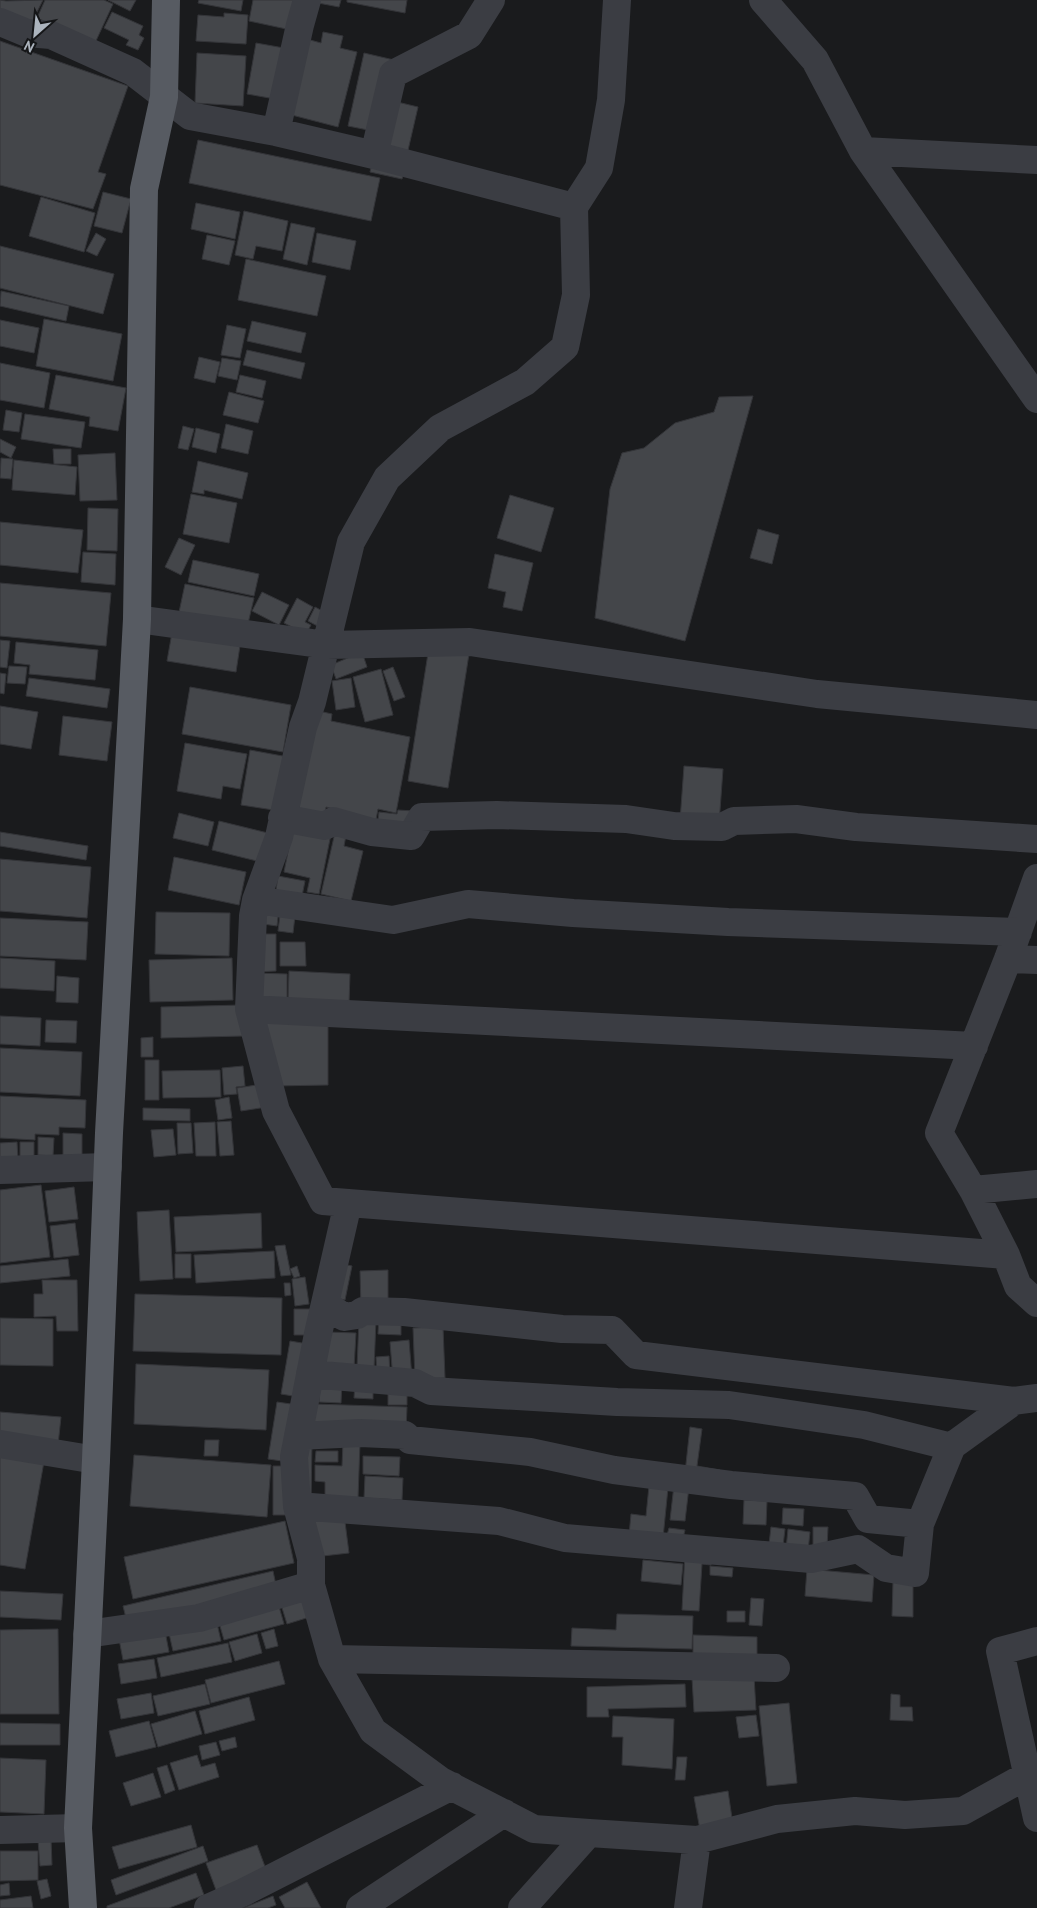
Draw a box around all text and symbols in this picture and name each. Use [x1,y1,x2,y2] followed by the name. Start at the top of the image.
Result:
[10,10,60,60] north arrow
[21,36,37,57] text: N

